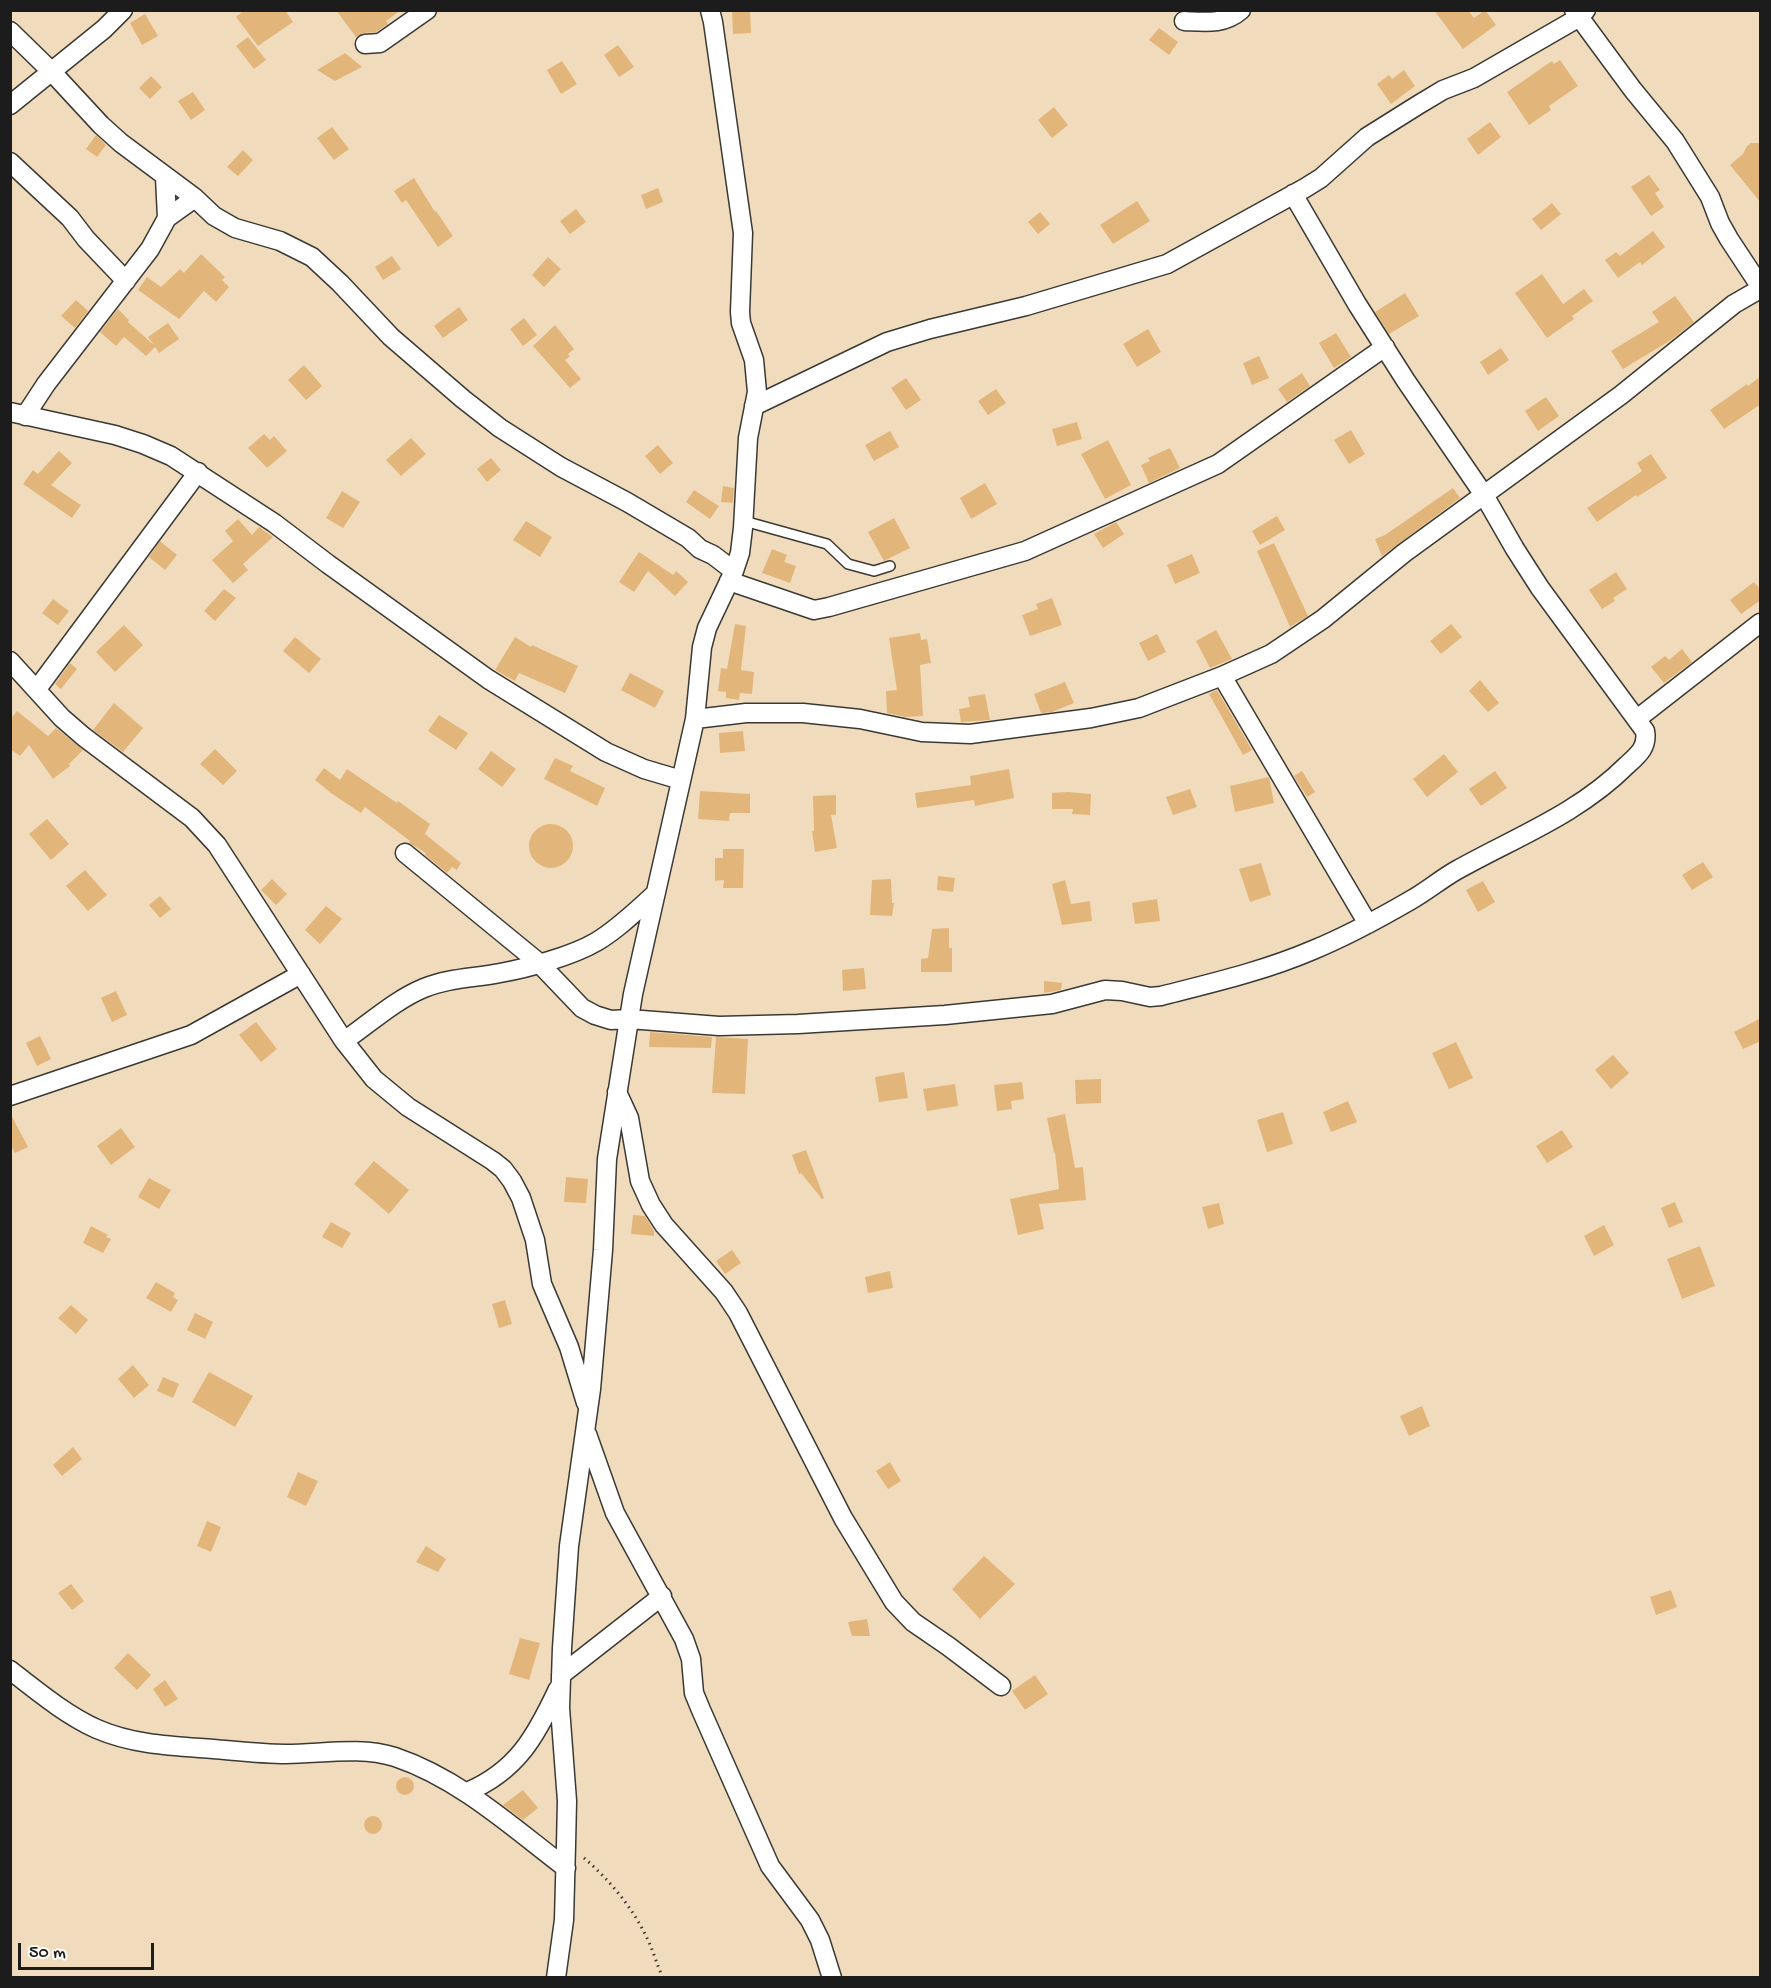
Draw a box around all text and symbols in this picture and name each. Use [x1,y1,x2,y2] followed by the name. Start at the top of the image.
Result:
[21,1931,158,1969] scale bar
[29,1943,66,1964] text: 50 m

